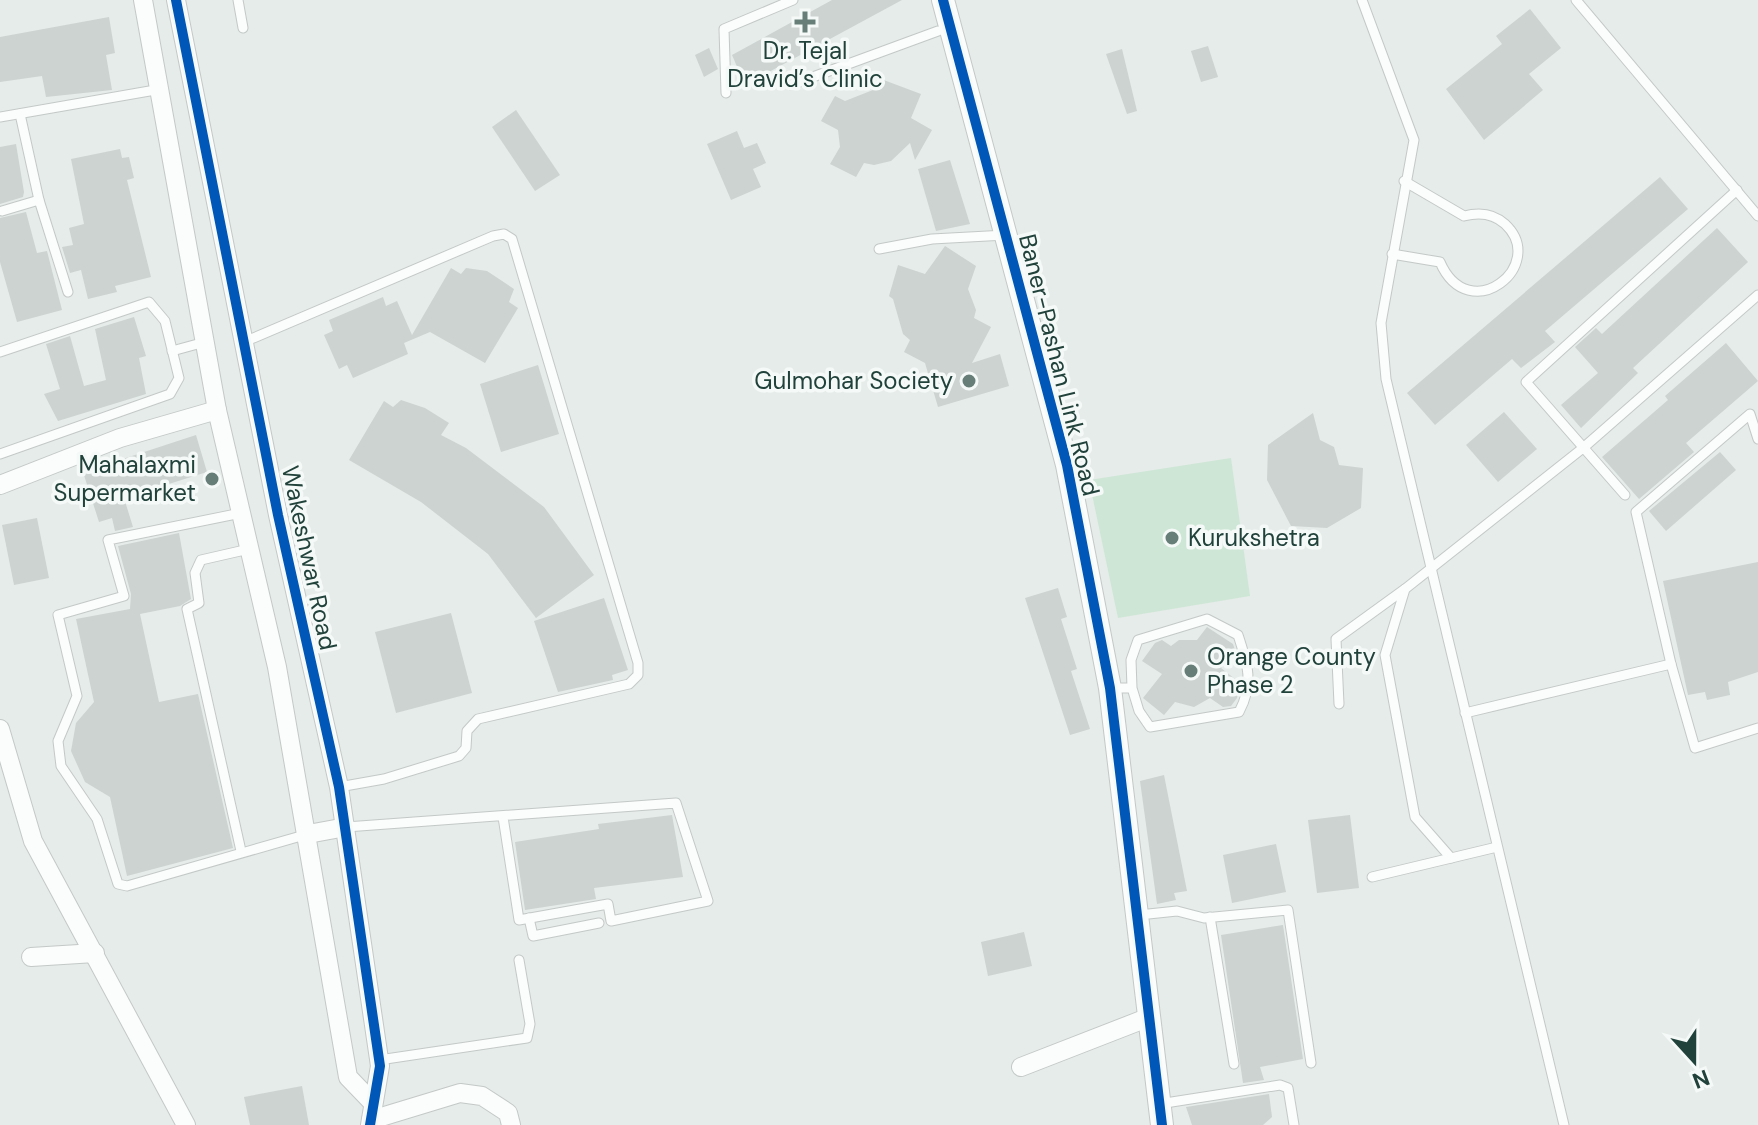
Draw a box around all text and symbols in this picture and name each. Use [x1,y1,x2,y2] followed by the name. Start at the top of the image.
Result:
[794,11,816,33] marker: Dr. Tejal Dravid’s Clinic
[727,35,883,94] place label: Dr. Tejal Dravid’s Clinic
[1012,231,1107,499] street label: Baner-Pashan Link Road
[754,365,953,396] place label: Gulmohar Society
[960,372,978,390] marker: Gulmohar Society
[54,449,196,508] place label: Mahalaxmi Supermarket
[275,463,344,653] street label: Wakeshwar Road
[203,470,221,488] marker: Mahalaxmi Supermarket
[1188,522,1320,553] place label: Kurukshetra
[1163,529,1181,547] marker: Kurukshetra
[1207,641,1376,700] place label: Orange County Phase 2
[1182,662,1200,680] marker: Orange County Phase 2
[1654,1021,1734,1101] north arrow
[1688,1063,1714,1096] text: N

